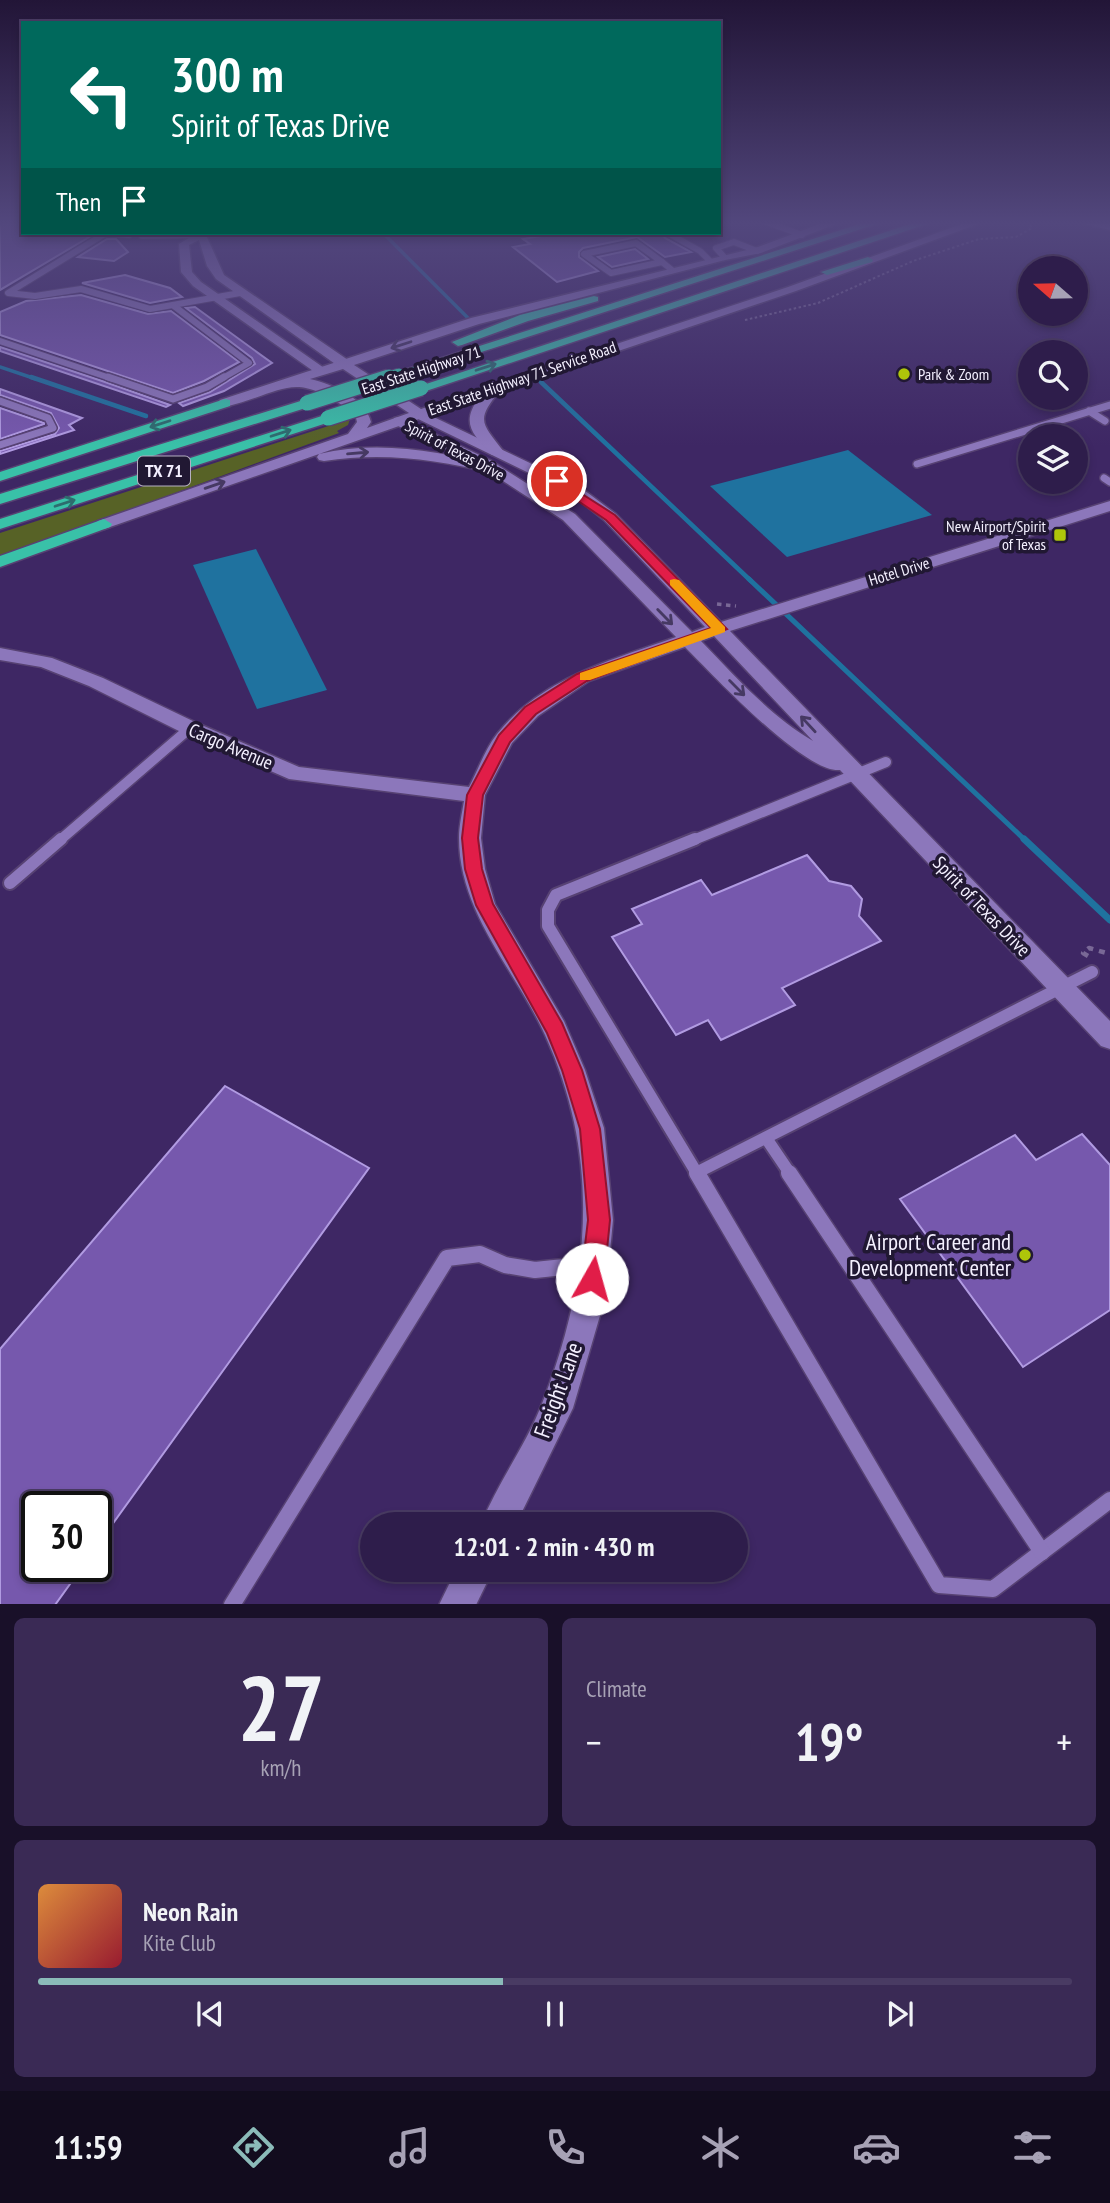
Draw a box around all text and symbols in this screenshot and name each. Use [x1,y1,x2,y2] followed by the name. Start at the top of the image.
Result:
[171,42,284,106] text: 300 m
[56,49,147,140] icon: left
[171,104,390,146] text: Spirit of Texas Drive
[115,182,153,220] icon: arrive
[56,185,101,218] text: Then
[1018,256,1088,326] north arrow
[1018,256,1088,494] map controls
[426,336,619,420] street label: East State Highway 71 Service Road
[390,339,412,352] one-way arrow
[1018,340,1088,410] button: search
[359,341,483,399] street label: East State Highway 71
[475,360,497,372] one-way arrow
[918,364,989,384] place label: Park & Zoom
[896,366,912,382] marker: Park & Zoom
[402,415,508,485] street label: Spirit of Texas Drive
[150,419,172,431] one-way arrow
[1018,424,1088,494] button: layers
[270,426,292,439] one-way arrow
[346,446,369,459] one-way arrow
[527,451,587,511] pin
[138,457,190,486] road number: TX 71
[538,462,576,500] icon: arrive
[203,478,225,490] one-way arrow
[54,496,76,509] one-way arrow
[946,516,1047,554] place label: New Airport/Spirit of Texas
[1052,527,1068,543] marker: New Airport/Spirit of Texas
[866,552,932,590] street label: Hotel Drive
[657,608,674,625] one-way arrow
[728,680,745,697] one-way arrow
[800,715,816,733] one-way arrow
[185,718,277,775] street label: Cargo Avenue
[928,851,1036,961] street label: Spirit of Texas Drive
[849,1227,1012,1282] place label: Airport Career and Development Center
[555,1242,629,1316] position arrow
[1017,1247,1033,1263] marker: Airport Career and Development Center
[527,1338,588,1442] street label: Freight Lane
[21,1491,112,1582] speed limit sign: 30
[454,1530,654,1563] text: 12:01 · 2 min · 430 m
[238,1648,325,1766] text: 27
[586,1674,647,1703] text: Climate
[795,1708,863,1775] text: 19°
[586,1717,602,1766] text: −
[1056,1717,1072,1766] text: +
[261,1753,301,1782] text: km/h
[143,1895,238,1928] text: Neon Rain
[143,1928,216,1957] text: Kite Club
[191,1995,229,2033] icon: previous
[536,1995,574,2033] icon: pause
[881,1995,919,2033] icon: next
[229,2123,278,2172] icon: directions
[385,2123,434,2172] icon: music
[541,2123,590,2172] icon: phone
[696,2123,745,2172] icon: climate
[852,2123,901,2172] icon: car
[1008,2123,1057,2172] icon: filters
[53,2126,123,2168] text: 11:59

